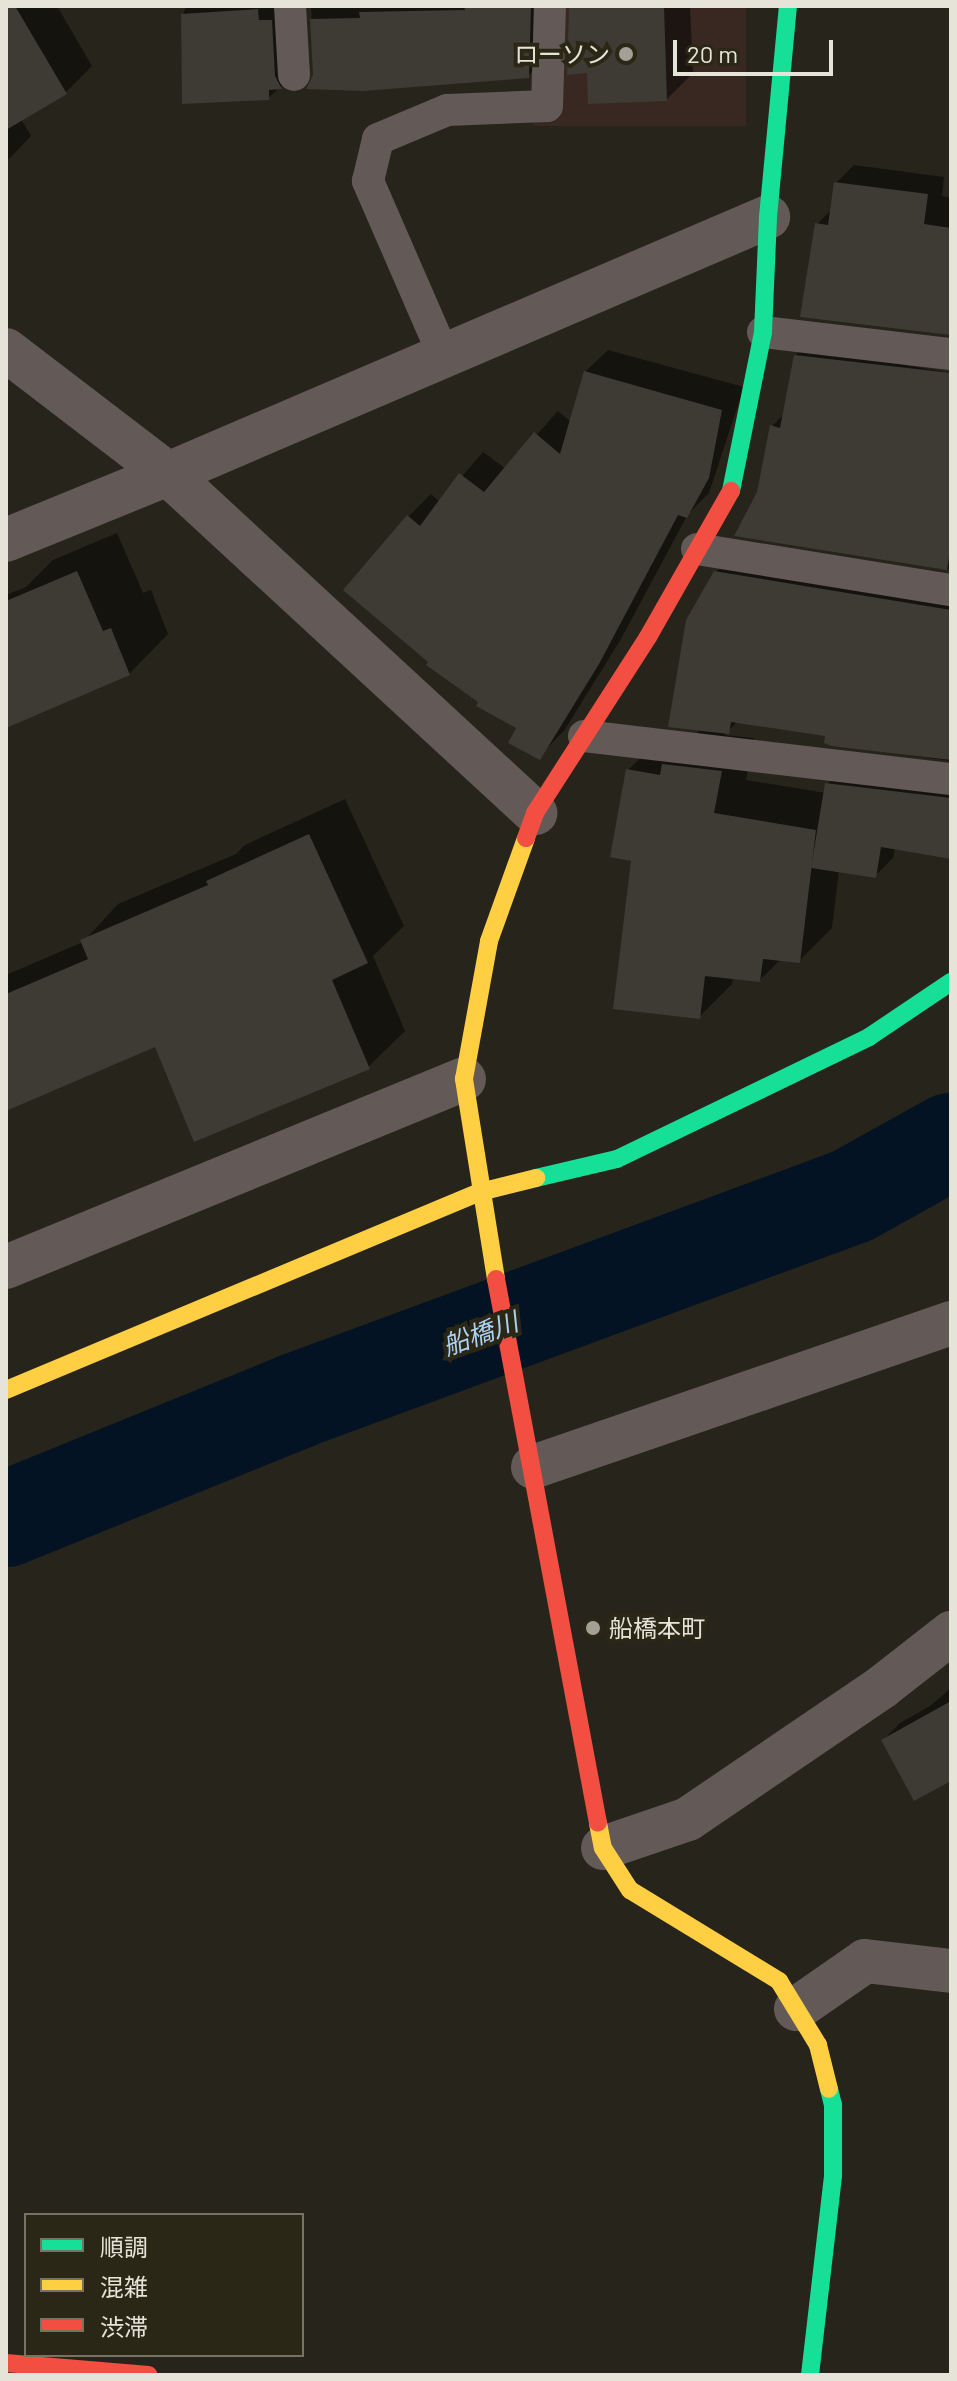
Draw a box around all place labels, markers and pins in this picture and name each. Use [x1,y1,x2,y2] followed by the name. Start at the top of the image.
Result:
[514,40,610,68] place label: ローソン
[617,45,635,63] marker: ローソン
[609,1614,705,1642] place label: 船橋本町
[584,1619,602,1637] marker: 船橋本町

